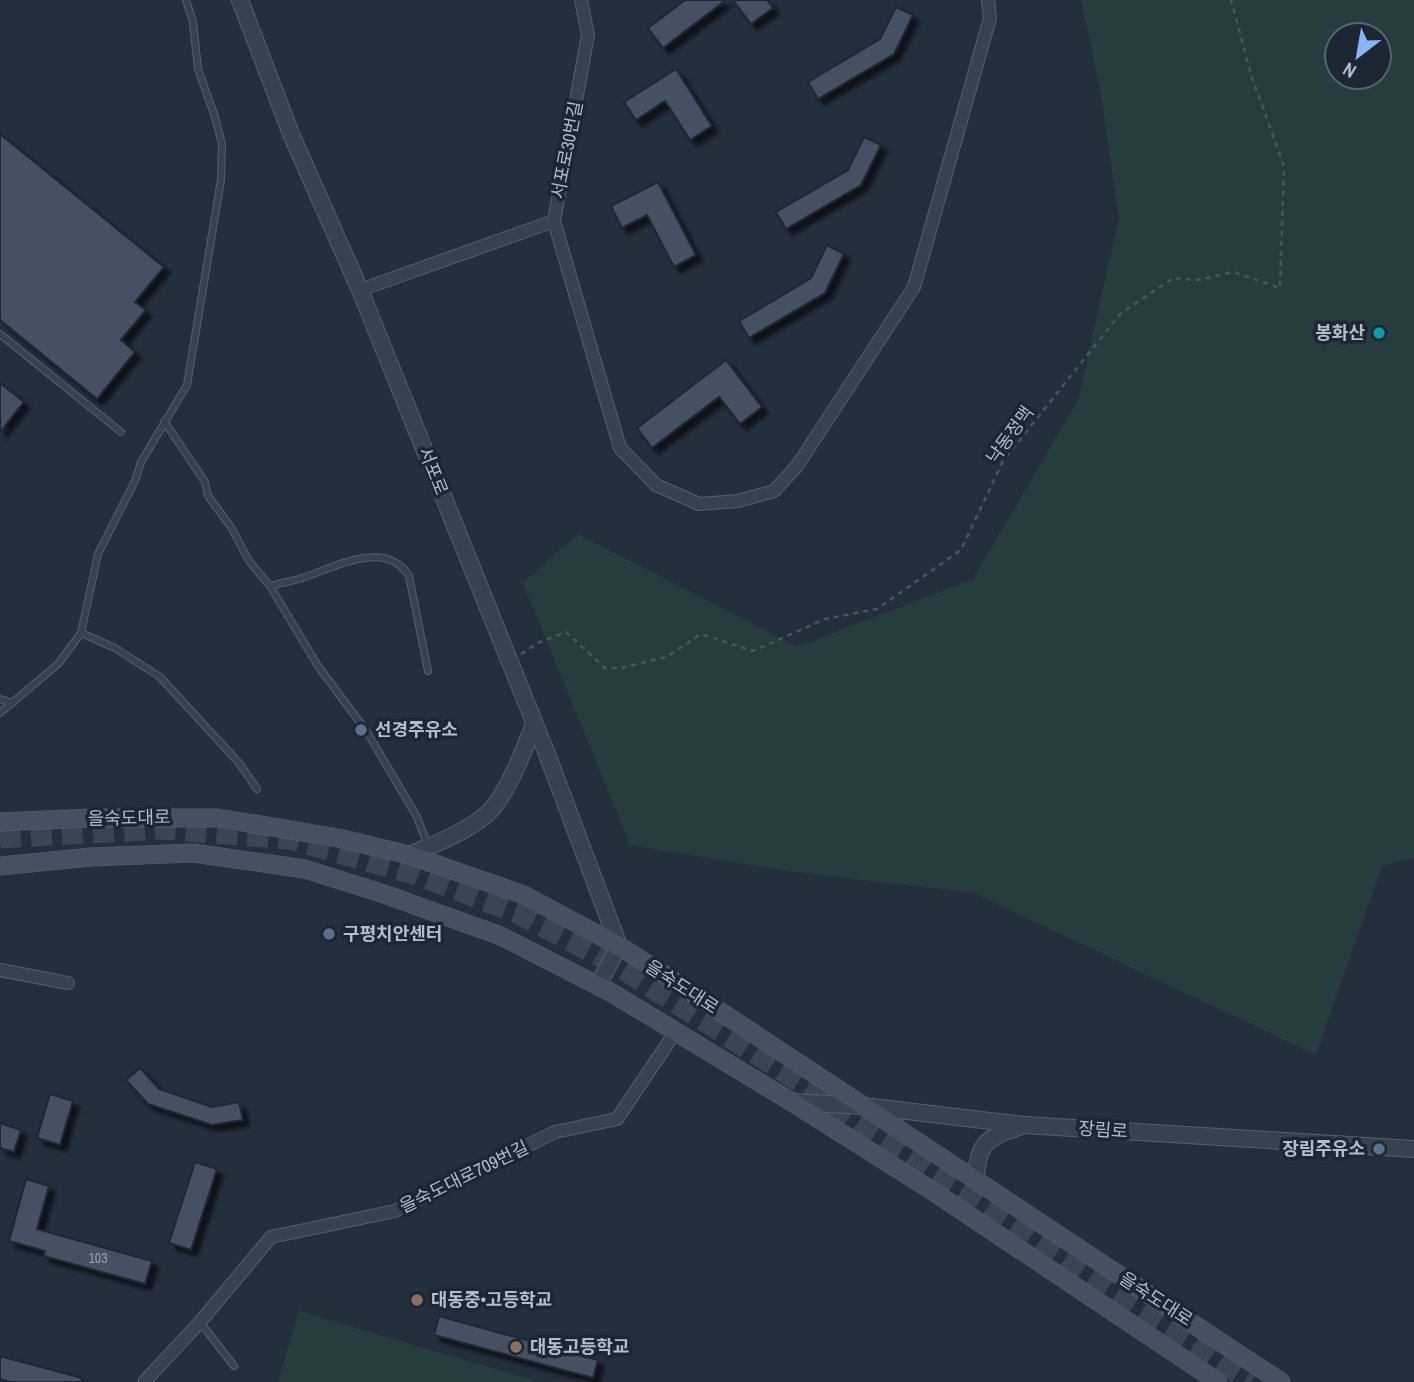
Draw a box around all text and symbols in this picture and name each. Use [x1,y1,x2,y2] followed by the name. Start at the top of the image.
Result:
[1323,21,1393,91] north arrow
[1338,57,1361,85] text: N
[545,99,588,201] street label: 서포로30번길
[1315,320,1365,345] place label: 봉화산
[1371,325,1387,341] marker: 봉화산
[980,401,1039,469] street label: 낙동정맥
[413,443,454,499] street label: 서포로
[375,717,458,742] place label: 선경주유소
[353,722,369,738] marker: 선경주유소
[87,804,171,831] street label: 을숙도대로
[343,921,442,946] place label: 구평치안센터
[321,926,337,942] marker: 구평치안센터
[641,954,724,1020] street label: 을숙도대로
[1077,1115,1129,1144] street label: 장림로
[395,1135,532,1219] street label: 을숙도대로709번길
[1282,1136,1365,1161] place label: 장림주유소
[1371,1141,1387,1157] marker: 장림주유소
[88,1249,108,1267] house number: 103
[1115,1266,1198,1332] street label: 을숙도대로
[431,1287,552,1312] place label: 대동중•고등학교
[409,1292,425,1308] marker: 대동중•고등학교
[530,1334,629,1359] place label: 대동고등학교
[508,1339,524,1355] marker: 대동고등학교

